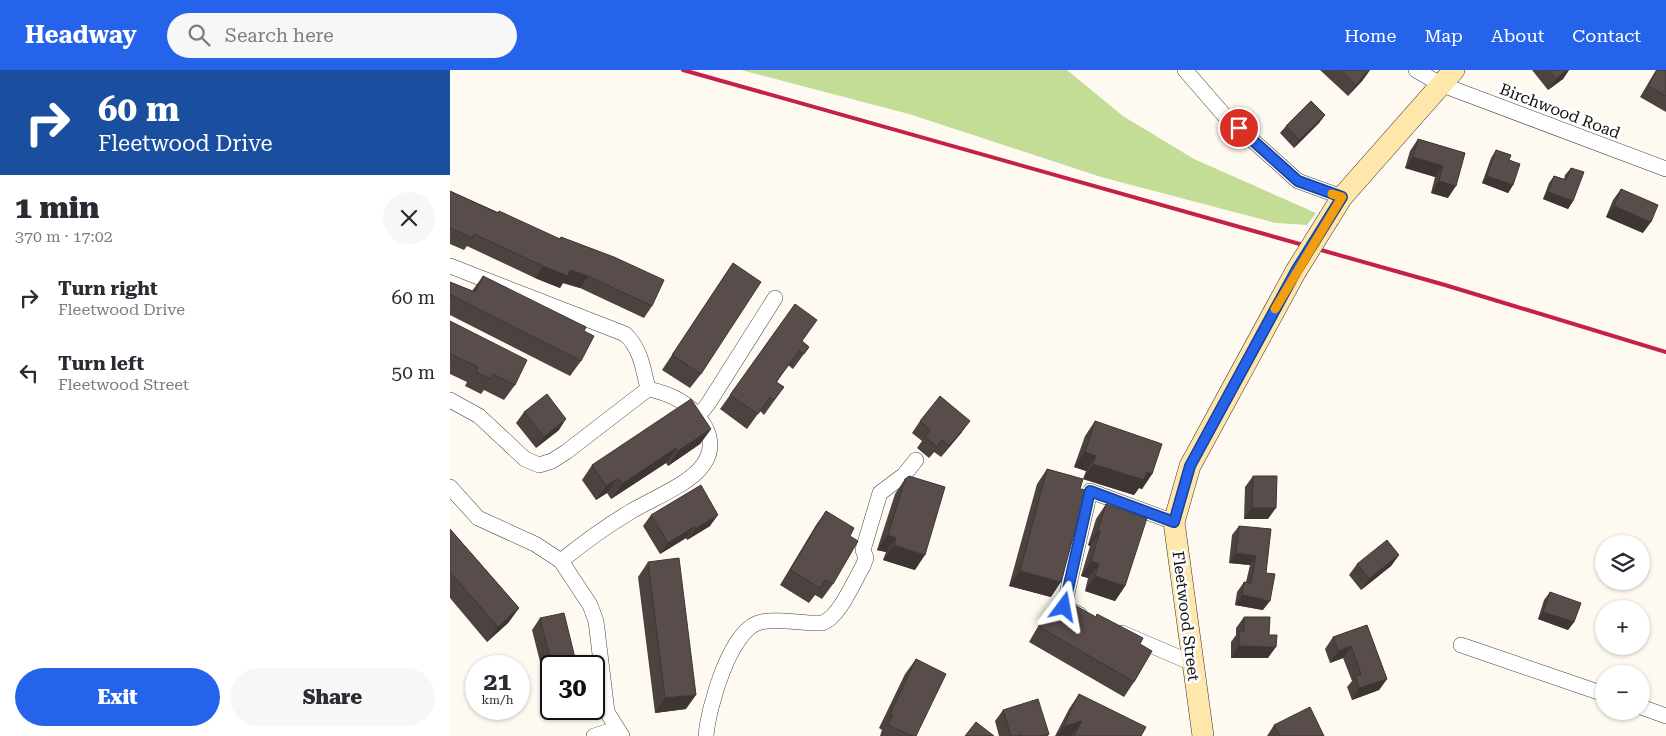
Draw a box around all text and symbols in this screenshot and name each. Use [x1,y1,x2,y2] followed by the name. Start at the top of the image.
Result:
[167,13,517,58] search box
[25,21,137,49] text: Headway
[185,21,213,49] icon: search
[225,24,334,47] text: Search here
[1344,25,1396,46] text: Home
[1424,25,1463,46] text: Map
[1491,25,1544,46] text: About
[1572,25,1641,46] text: Contact
[1497,79,1623,143] street label: Birchwood Road
[98,89,180,130] text: 60 m
[15,90,80,155] icon: right
[1218,107,1260,149] pin
[1225,114,1253,142] icon: arrive
[98,131,273,156] text: Fleetwood Drive
[15,190,99,225] text: 1 min
[383,192,435,244] button: close
[15,227,113,246] text: 370 m · 17:02
[58,277,158,300] text: Turn right
[15,284,43,312] icon: right
[392,286,435,309] text: 60 m
[58,300,185,319] text: Fleetwood Drive
[58,352,144,375] text: Turn left
[15,359,43,387] icon: left
[392,361,435,384] text: 50 m
[58,375,189,394] text: Fleetwood Street
[1595,535,1650,720] map controls
[1595,535,1650,590] button: layers
[1169,550,1203,682] street label: Fleetwood Street
[1037,580,1089,632] position arrow
[1595,600,1650,655] button: +
[540,655,605,720] speed limit sign: 30
[1595,665,1650,720] button: −
[483,667,512,696] text: 21
[15,668,220,726] button: Exit
[230,668,435,726] button: Share
[481,693,514,707] text: km/h

